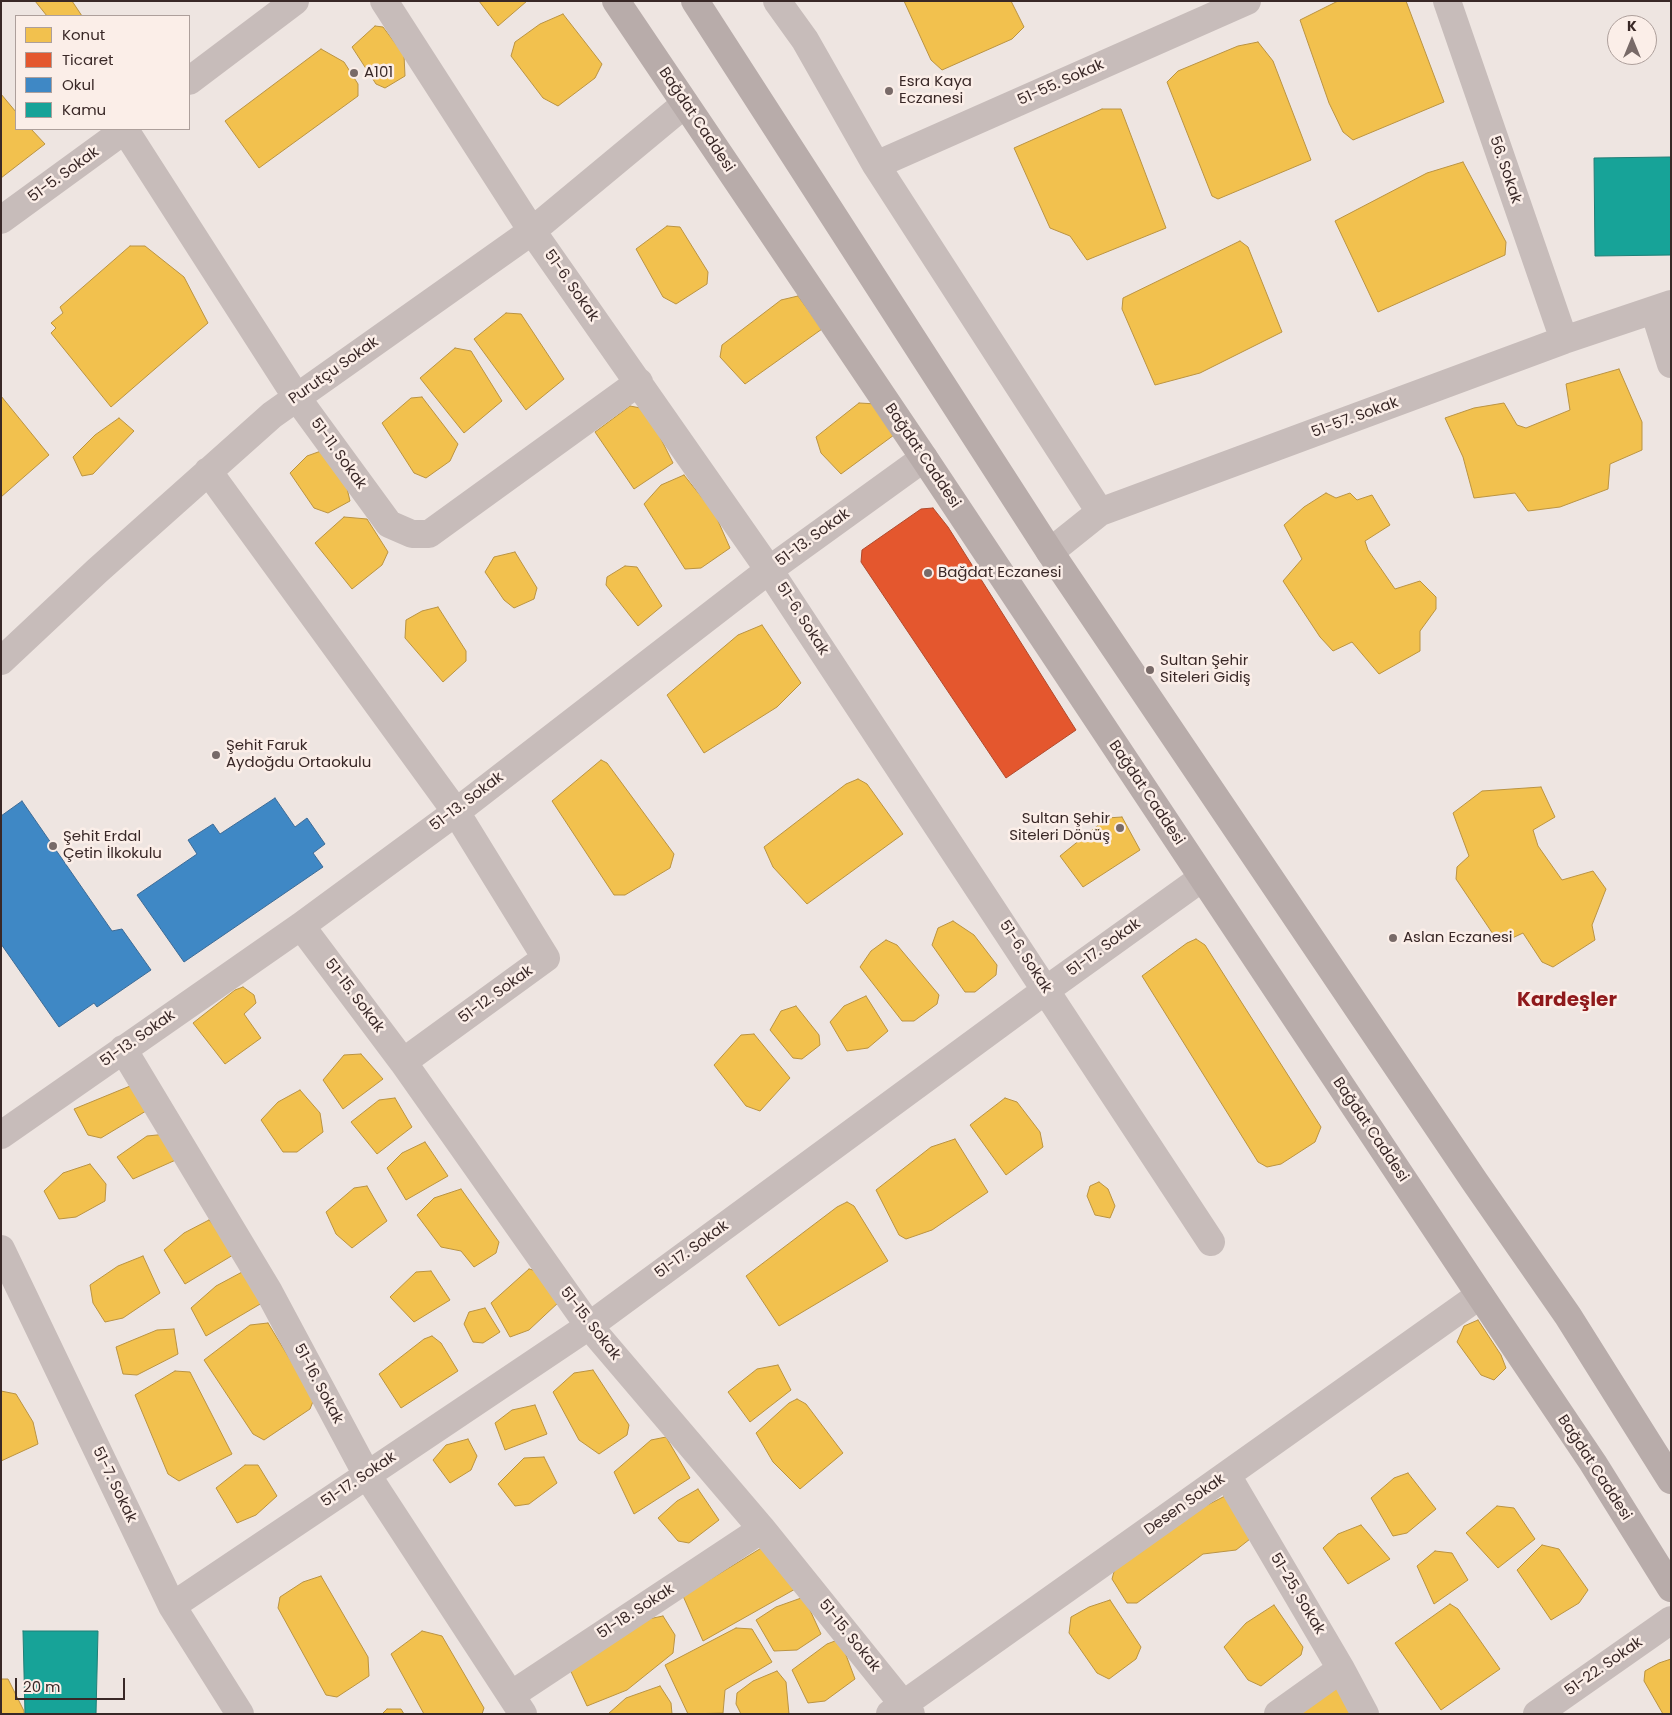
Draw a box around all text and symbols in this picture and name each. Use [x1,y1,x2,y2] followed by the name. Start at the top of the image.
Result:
[15,15,190,130] legend
[1607,15,1657,65] north arrow
[1627,16,1637,36] text: K
[62,24,105,45] text: Konut
[62,49,113,70] text: Ticaret
[1015,56,1107,110] street label: 51-55. Sokak
[364,64,393,82] place label: A101
[654,64,738,176] street label: Bağdat Caddesi
[348,67,360,79] marker: A101
[899,73,972,108] place label: Esra Kaya Eczanesi
[62,74,95,95] text: Okul
[883,85,895,97] marker: Esra Kaya Eczanesi
[62,99,106,120] text: Kamu
[1485,134,1525,206] street label: 56. Sokak
[25,143,103,207] street label: 51-5. Sokak
[540,247,602,325] street label: 51-6. Sokak
[286,333,382,409] street label: Purutçu Sokak
[1309,394,1401,442] street label: 51-57. Sokak
[880,400,964,512] street label: Bağdat Caddesi
[306,415,370,493] street label: 51-11. Sokak
[772,505,854,571] street label: 51-13. Sokak
[938,564,1061,582] place label: Bağdat Eczanesi
[922,567,934,579] marker: Bağdat Eczanesi
[772,579,832,659] street label: 51-6. Sokak
[1160,652,1251,687] place label: Sultan Şehir Siteleri Gidiş
[1144,664,1156,676] marker: Sultan Şehir Siteleri Gidiş
[226,737,371,772] place label: Şehit Faruk Aydoğdu Ortaokulu
[1104,737,1188,849] street label: Bağdat Caddesi
[210,749,222,761] marker: Şehit Faruk Aydoğdu Ortaokulu
[427,769,507,835] street label: 51-13. Sokak
[1009,810,1110,845] place label: Sultan Şehir Siteleri Dönüş
[1114,822,1126,834] marker: Sultan Şehir Siteleri Dönüş
[63,828,162,863] place label: Şehit Erdal Çetin İlkokulu
[47,840,59,852] marker: Şehit Erdal Çetin İlkokulu
[1064,915,1144,981] street label: 51-17. Sokak
[995,917,1055,997] street label: 51-6. Sokak
[1403,929,1513,947] place label: Aslan Eczanesi
[1387,932,1399,944] marker: Aslan Eczanesi
[320,956,388,1036] street label: 51-15. Sokak
[455,962,537,1028] street label: 51-12. Sokak
[1517,989,1617,1013] district label: Kardeşler
[97,1007,179,1071] street label: 51-13. Sokak
[1328,1074,1412,1186] street label: Bağdat Caddesi
[652,1217,732,1283] street label: 51-17. Sokak
[556,1284,624,1364] street label: 51-15. Sokak
[289,1341,347,1427] street label: 51-16. Sokak
[1553,1412,1635,1524] street label: Bağdat Caddesi
[88,1444,140,1526] street label: 51-7. Sokak
[318,1448,400,1512] street label: 51-17. Sokak
[1141,1470,1229,1540] street label: Desen Sokak
[1266,1550,1328,1638] street label: 51-25. Sokak
[594,1581,678,1643] street label: 51-18. Sokak
[814,1596,884,1676] street label: 51-15. Sokak
[1562,1634,1646,1700] street label: 51-22. Sokak
[18,1668,128,1700] scale bar
[23,1676,61,1697] text: 20 m

